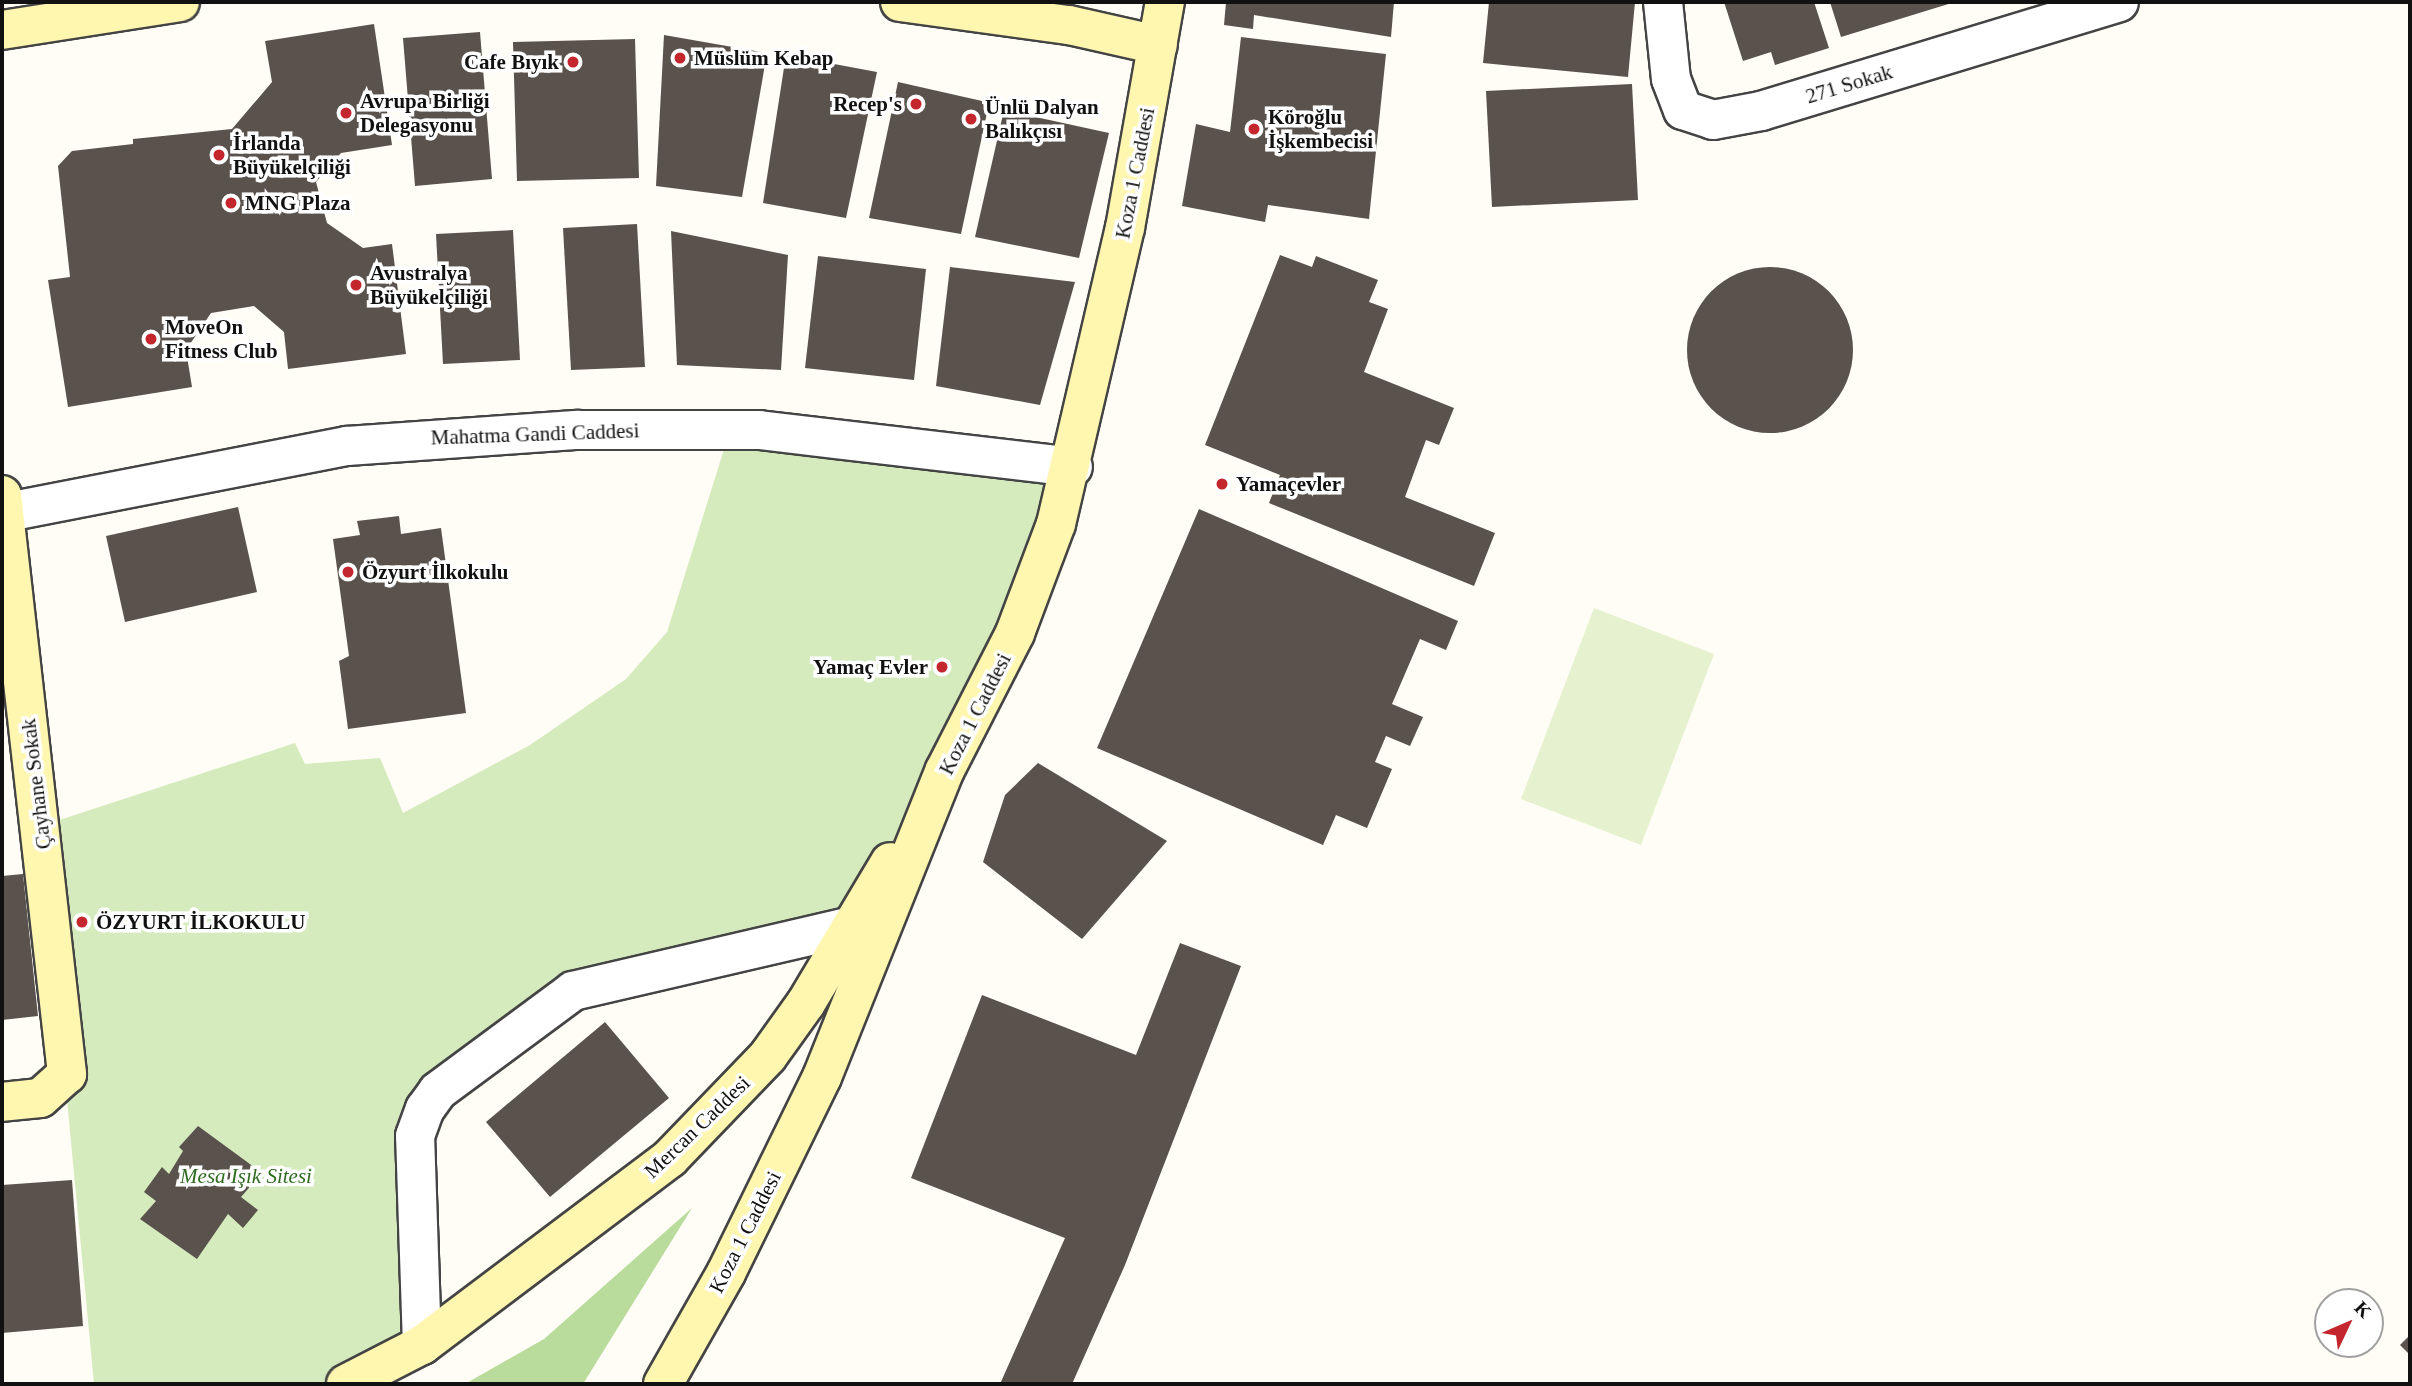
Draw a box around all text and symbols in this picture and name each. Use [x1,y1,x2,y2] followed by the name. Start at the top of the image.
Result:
[694,45,833,71] place label: Müslüm Kebap
[464,49,559,75] place label: Cafe Bıyık
[672,50,688,66] marker: Müslüm Kebap
[565,54,581,70] marker: Cafe Bıyık
[1803,59,1895,109] street label: 271 Sokak
[360,88,490,138] place label: Avrupa Birliği Delegasyonu
[833,91,902,117] place label: Recep's
[985,94,1099,144] place label: Ünlü Dalyan Balıkçısı
[908,96,924,112] marker: Recep's
[1268,104,1373,154] place label: Köroğlu İşkembecisi
[338,105,354,121] marker: Avrupa Birliği Delegasyonu
[1110,105,1160,241] street label: Koza 1 Caddesi
[963,111,979,127] marker: Ünlü Dalyan Balıkçısı
[1246,121,1262,137] marker: Köroğlu İşkembecisi
[233,130,351,180] place label: İrlanda Büyükelçiliği
[211,147,227,163] marker: İrlanda Büyükelçiliği
[245,190,351,216] place label: MNG Plaza
[223,195,239,211] marker: MNG Plaza
[370,260,488,310] place label: Avustralya Büyükelçiliği
[348,277,364,293] marker: Avustralya Büyükelçiliği
[165,314,278,364] place label: MoveOn Fitness Club
[143,331,159,347] marker: MoveOn Fitness Club
[430,418,640,450] street label: Mahatma Gandi Caddesi
[1236,471,1341,497] place label: Yamaçevler
[1214,476,1230,492] marker: Yamaçevler
[362,559,508,585] place label: Özyurt İlkokulu
[340,564,356,580] marker: Özyurt İlkokulu
[934,649,1016,779] street label: Koza 1 Caddesi
[813,654,928,680] place label: Yamaç Evler
[934,659,950,675] marker: Yamaç Evler
[15,717,57,851] street label: Çayhane Sokak
[96,909,306,935] place label: ÖZYURT İLKOKULU
[74,914,90,930] marker: ÖZYURT İLKOKULU
[639,1070,755,1184] street label: Mercan Caddesi
[180,1163,312,1189] park label: Mesa Işık Sitesi
[704,1167,786,1297] street label: Koza 1 Caddesi
[2314,1288,2384,1358] north arrow
[2350,1297,2376,1322] text: K

